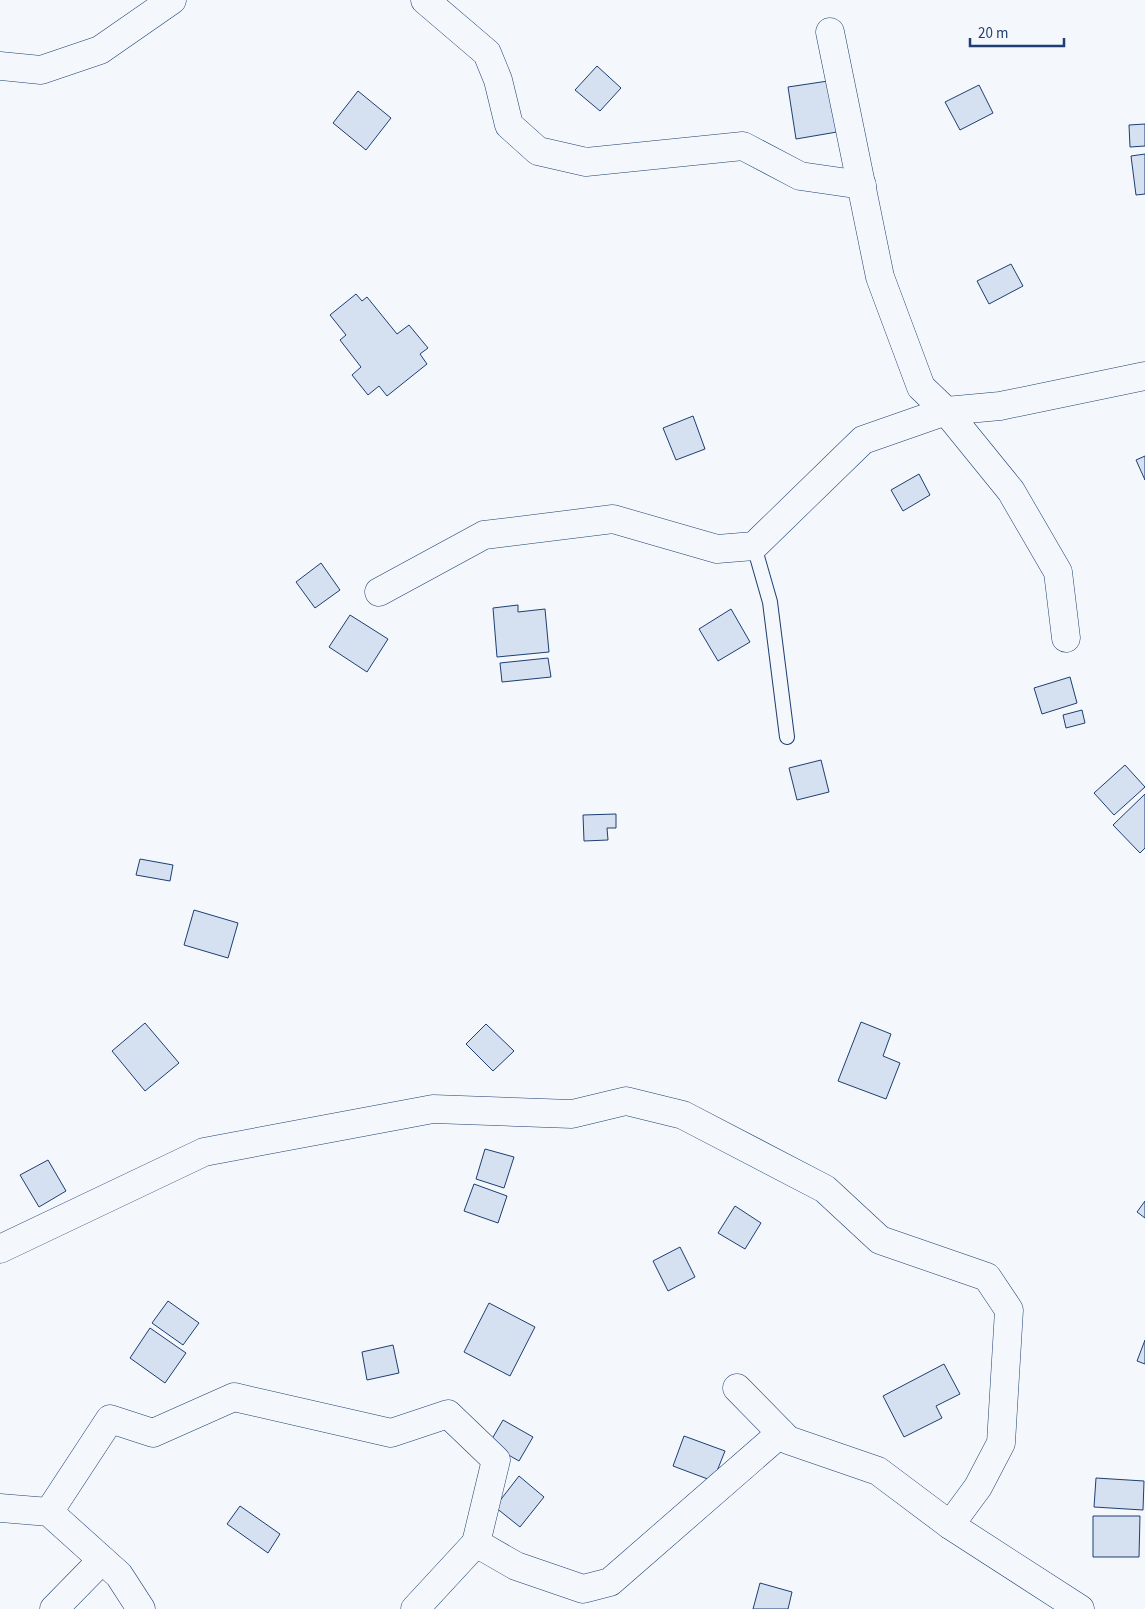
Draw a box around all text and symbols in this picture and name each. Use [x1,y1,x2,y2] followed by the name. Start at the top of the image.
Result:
[970,15,1064,47] scale bar
[978,23,1008,44] text: 20 m

